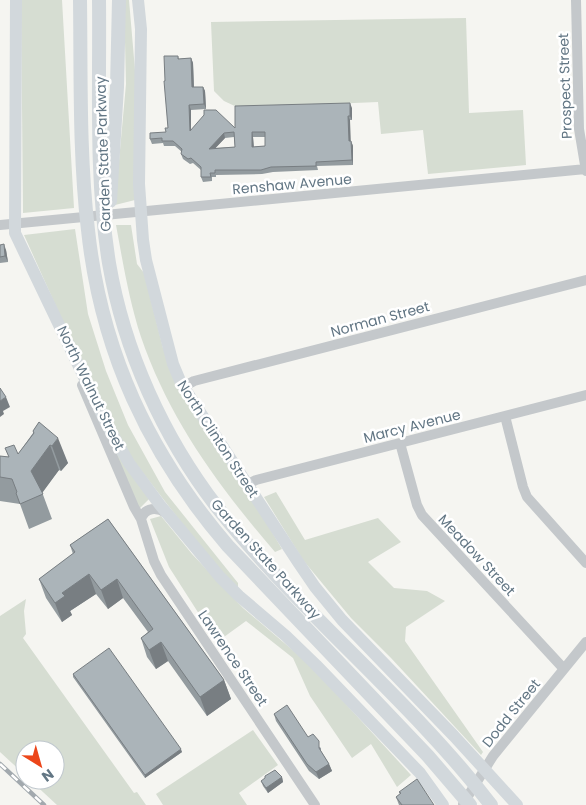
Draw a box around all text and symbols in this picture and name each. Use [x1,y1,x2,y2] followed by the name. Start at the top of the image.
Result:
[553,33,577,139] street label: Prospect Street
[90,76,116,232] street label: Garden State Parkway
[232,169,353,199] street label: Renshaw Avenue
[328,296,432,342] street label: Norman Street
[52,322,130,454] street label: North Walnut Street
[173,376,263,502] street label: North Clinton Street
[361,404,463,448] street label: Marcy Avenue
[207,495,326,624] street label: Garden State Parkway
[434,510,520,600] street label: Meadow Street
[193,606,273,710] street label: Lawrence Street
[477,675,545,751] street label: Dodd Street
[15,740,65,790] north arrow
[38,764,58,787] text: N

